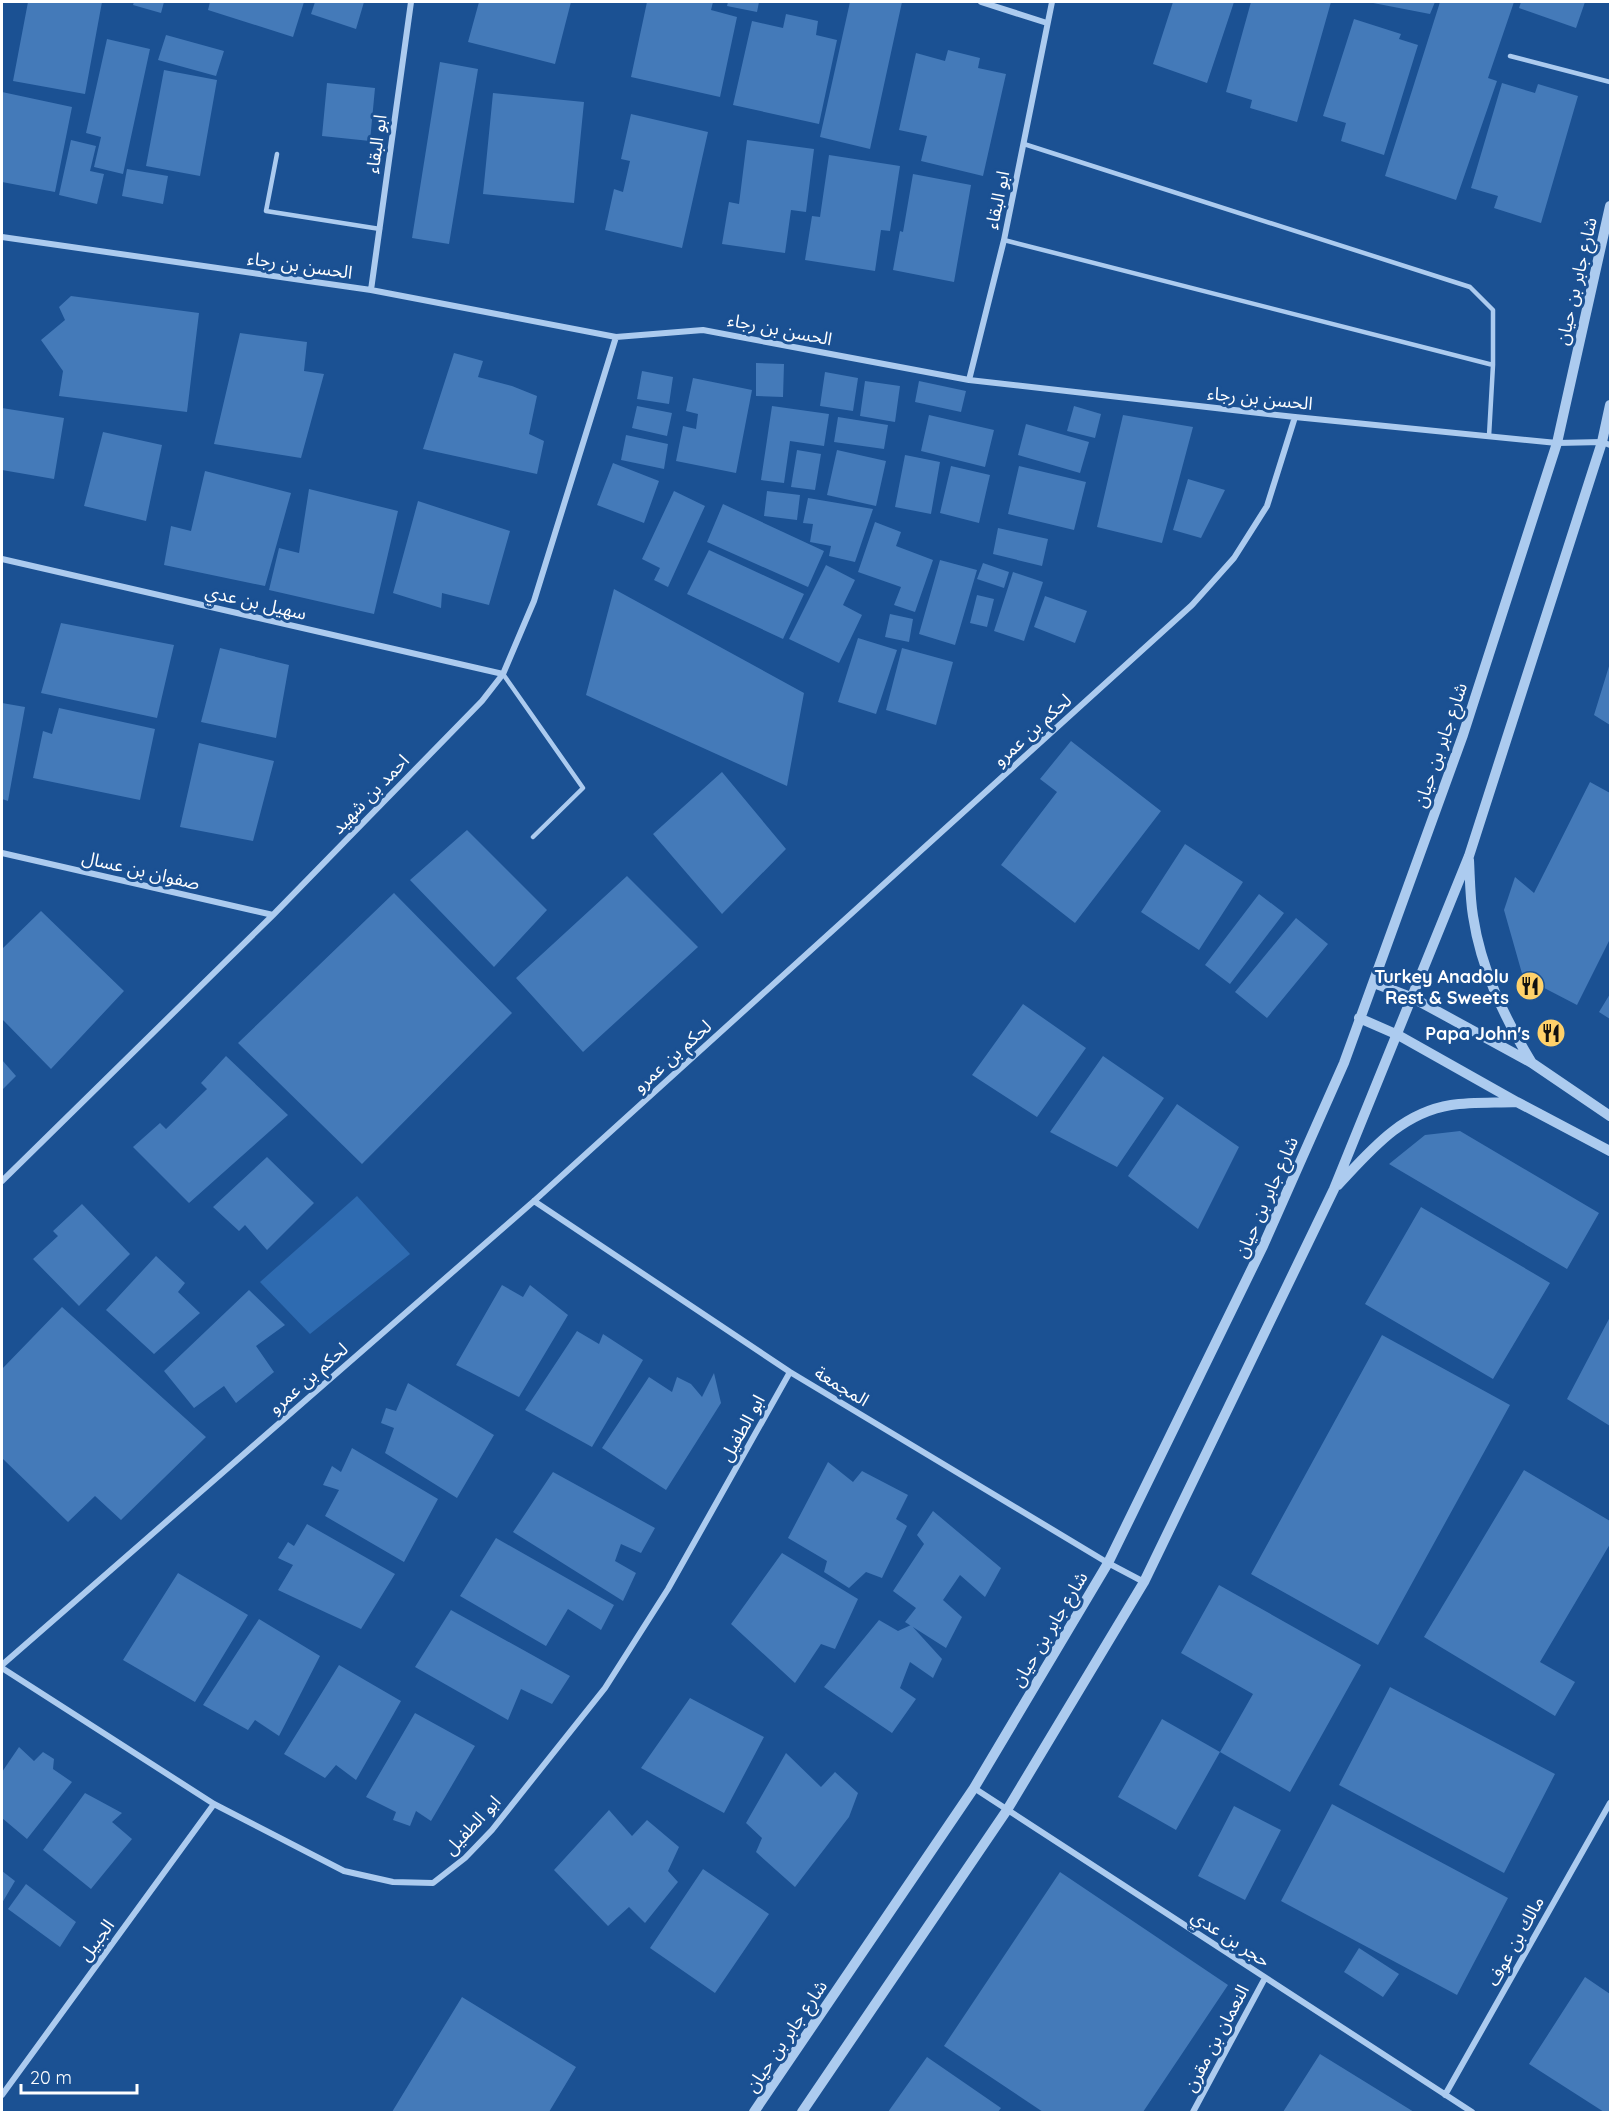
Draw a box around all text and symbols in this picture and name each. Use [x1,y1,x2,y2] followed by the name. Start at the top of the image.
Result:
[360,113,392,175] street label: ابو البقاء
[980,169,1014,231] street label: ابو البقاء
[1550,215,1605,348] street label: شارع جابر بن حيان
[246,246,354,284] street label: الحسن بن رجاء
[726,308,834,350] street label: الحسن بن رجاء
[1206,381,1314,415] street label: الحسن بن رجاء
[203,579,309,627] street label: سهيل بن عدي
[1408,680,1475,811] street label: شارع جابر بن حيان
[988,689,1077,773] street label: لحكم بن عمرو
[326,749,414,839] street label: احمد بن شهيد
[80,845,202,895] street label: صفوان بن عسال
[1374,965,1509,1009] place label: Turkey Anadolu Rest & Sweets
[1514,970,1546,1002] restaurant icon: Turkey Anadolu Rest & Sweets
[628,1015,717,1099] street label: لحكم بن عمرو
[1535,1017,1567,1049] restaurant icon: Papa John's
[1425,1022,1530,1045] place label: Papa John's
[1229,1133,1306,1263] street label: شارع جابر بن حيان
[264,1337,354,1420] street label: لحكم بن عمرو
[811,1361,873,1411] street label: المجمعة
[714,1390,770,1466] street label: ابو الطفيل
[1006,1567,1095,1692] street label: شارع جابر بن حيان
[439,1790,505,1860] street label: ابو الطفيل
[1481,1892,1549,1990] street label: مالك بن عوف
[1186,1904,1275,1974] street label: حجر بن عدي
[73,1914,119,1966] street label: الجبيل
[740,1975,835,2098] street label: شارع جابر بن حيان
[1178,1980,1254,2096] street label: النعمان بن مقرن
[21,2057,136,2095] scale bar
[30,2066,72,2089] text: 20 m

